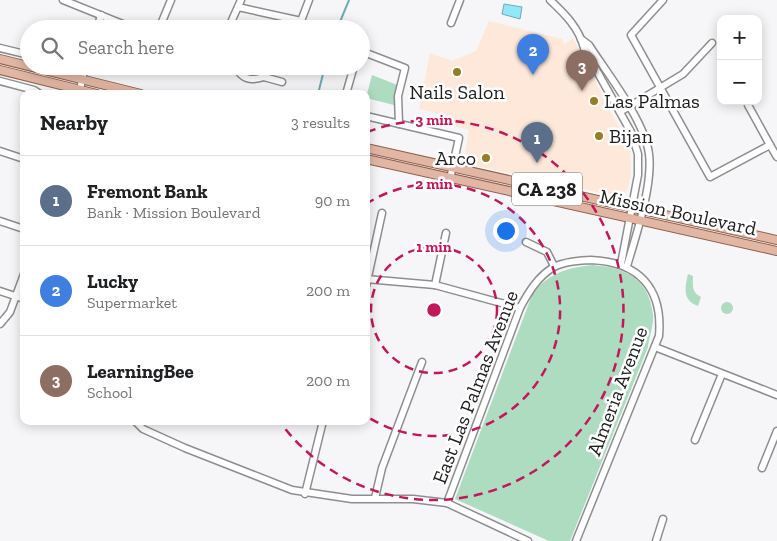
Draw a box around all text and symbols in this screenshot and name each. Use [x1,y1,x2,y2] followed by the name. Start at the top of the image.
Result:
[717,15,762,105] map controls
[717,15,762,60] button: +
[20,20,370,75] search box
[38,34,66,62] icon: search
[517,34,549,75] pin: 2
[78,36,174,59] text: Search here
[566,50,598,91] pin: 3
[717,60,762,105] button: −
[451,66,463,78] marker: Nails Salon
[409,80,505,104] place label: Nails Salon
[604,89,700,113] place label: Las Palmas
[588,95,600,107] marker: Las Palmas
[40,110,108,135] text: Nearby
[415,111,453,129] text: 3 min
[291,113,350,132] text: 3 results
[521,122,553,163] pin: 1
[609,124,653,148] place label: Bijan
[593,130,605,142] marker: Bijan
[435,146,476,170] place label: Arco
[480,152,492,164] marker: Arco
[512,172,582,205] road number: CA 238
[415,175,453,193] text: 2 min
[87,180,208,203] text: Fremont Bank
[597,184,759,240] street label: Mission Boulevard
[53,191,59,210] text: 1
[315,191,350,210] text: 90 m
[87,203,260,222] text: Bank · Mission Boulevard
[493,218,519,244] your location
[416,238,452,256] text: 1 min
[87,270,138,293] text: Lucky
[52,281,60,300] text: 2
[306,281,350,300] text: 200 m
[427,287,523,487] street label: East Las Palmas Avenue
[87,293,177,312] text: Supermarket
[425,301,443,319] centre of rings
[581,323,653,459] street label: Almeria Avenue
[87,360,194,383] text: LearningBee
[52,371,60,390] text: 3
[306,371,350,390] text: 200 m
[87,383,133,402] text: School

